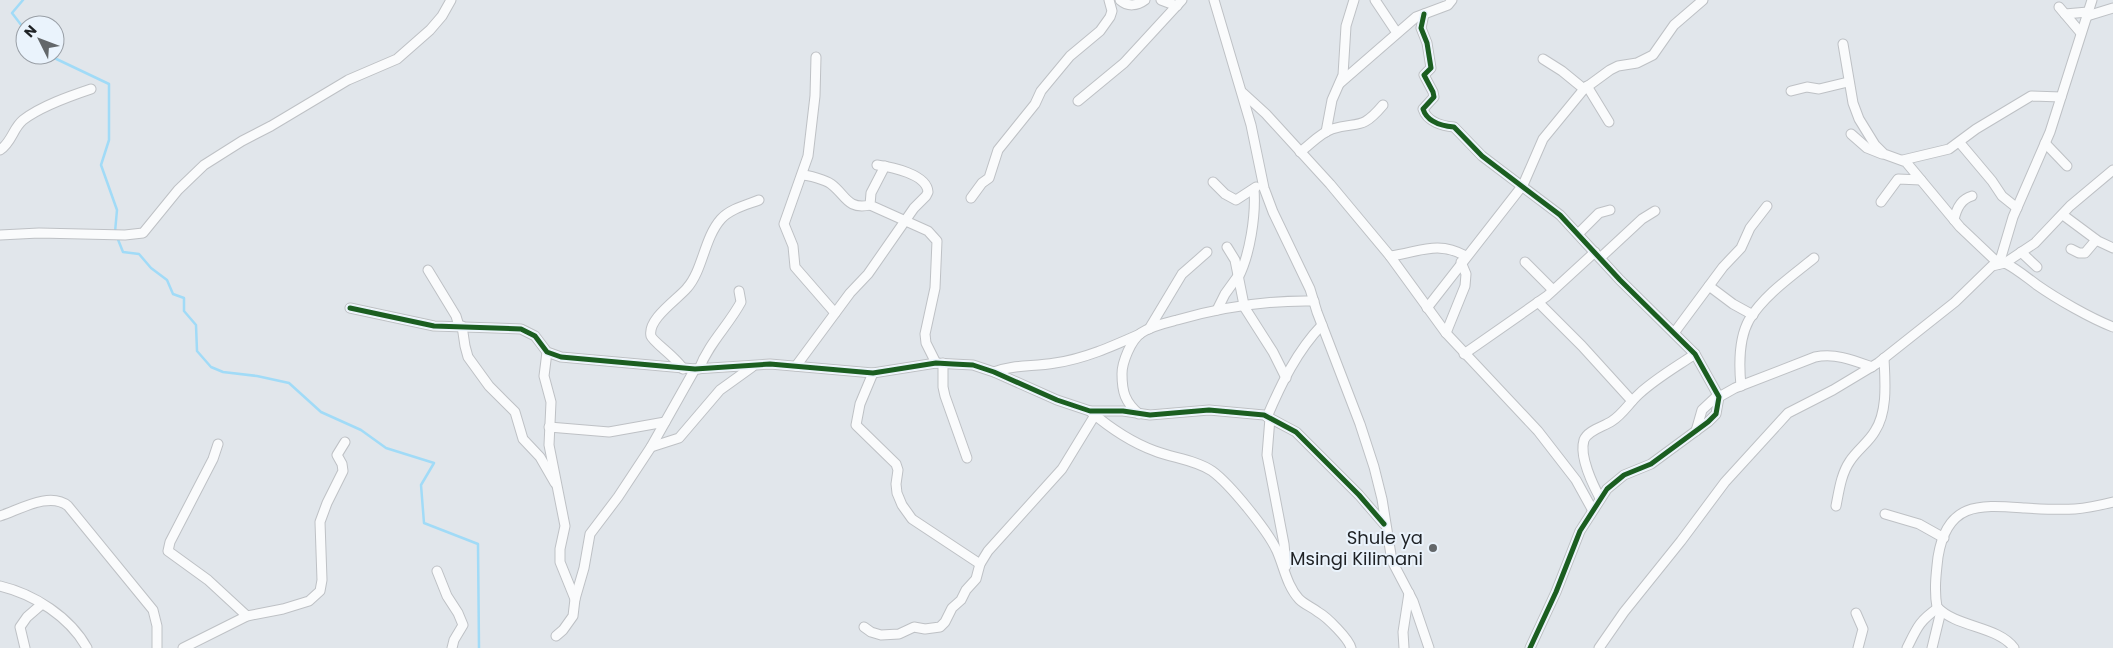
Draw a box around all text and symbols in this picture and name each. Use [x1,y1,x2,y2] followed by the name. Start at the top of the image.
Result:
[15,15,65,65] north arrow
[19,21,41,42] text: N
[1290,525,1423,571] place label: Shule ya Msingi Kilimani
[1427,542,1439,554] marker: Shule ya Msingi Kilimani

